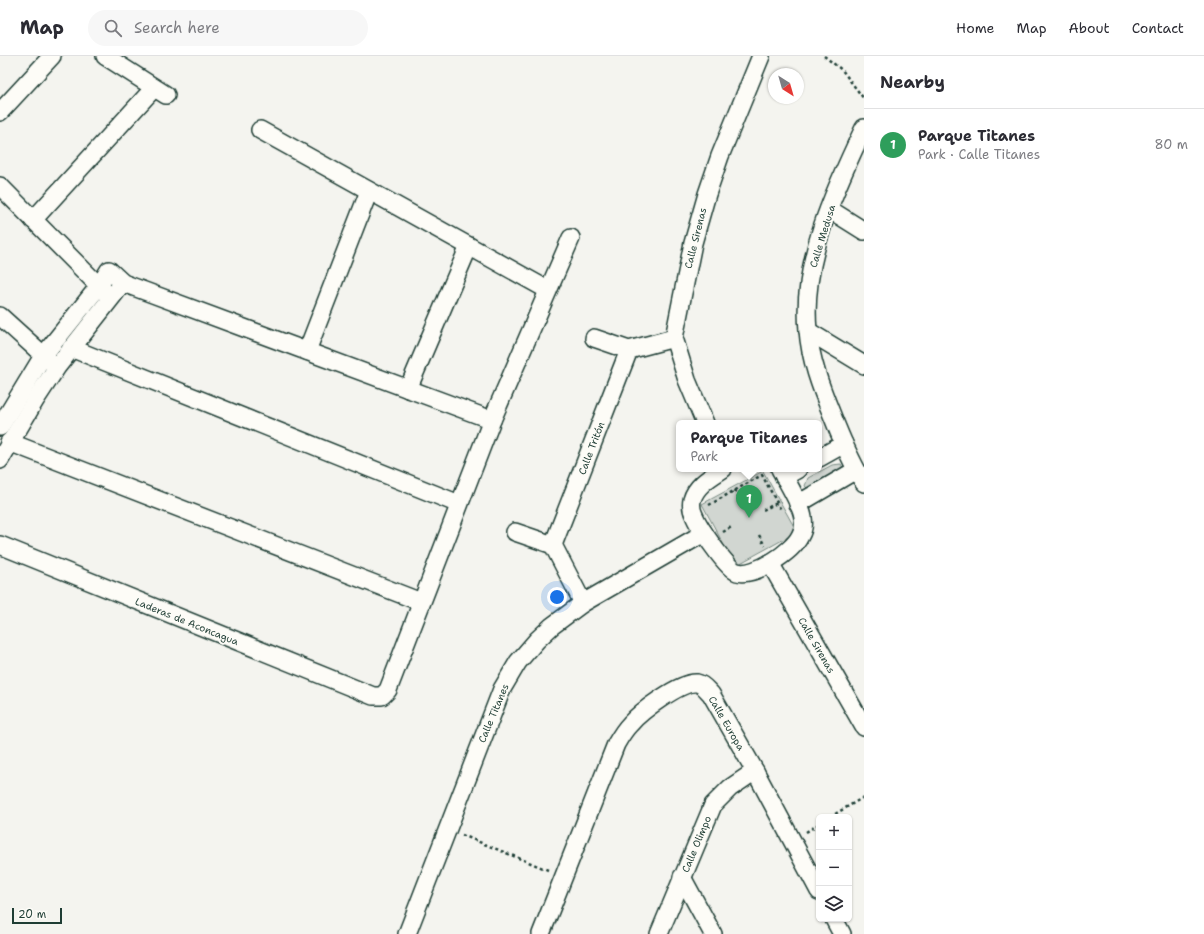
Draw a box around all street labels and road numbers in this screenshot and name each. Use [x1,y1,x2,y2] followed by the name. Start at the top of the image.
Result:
[807,202,838,269] street label: Calle Medusa
[682,206,709,270] street label: Calle Sirenas
[575,420,608,477] street label: Calle Tritón
[133,595,241,648] street label: Laderas de Aconcagua
[795,615,838,676] street label: Calle Sirenas
[475,682,512,745] street label: Calle Titanes
[706,694,748,754] street label: Calle Europa
[679,814,714,875] street label: Calle Olimpo

